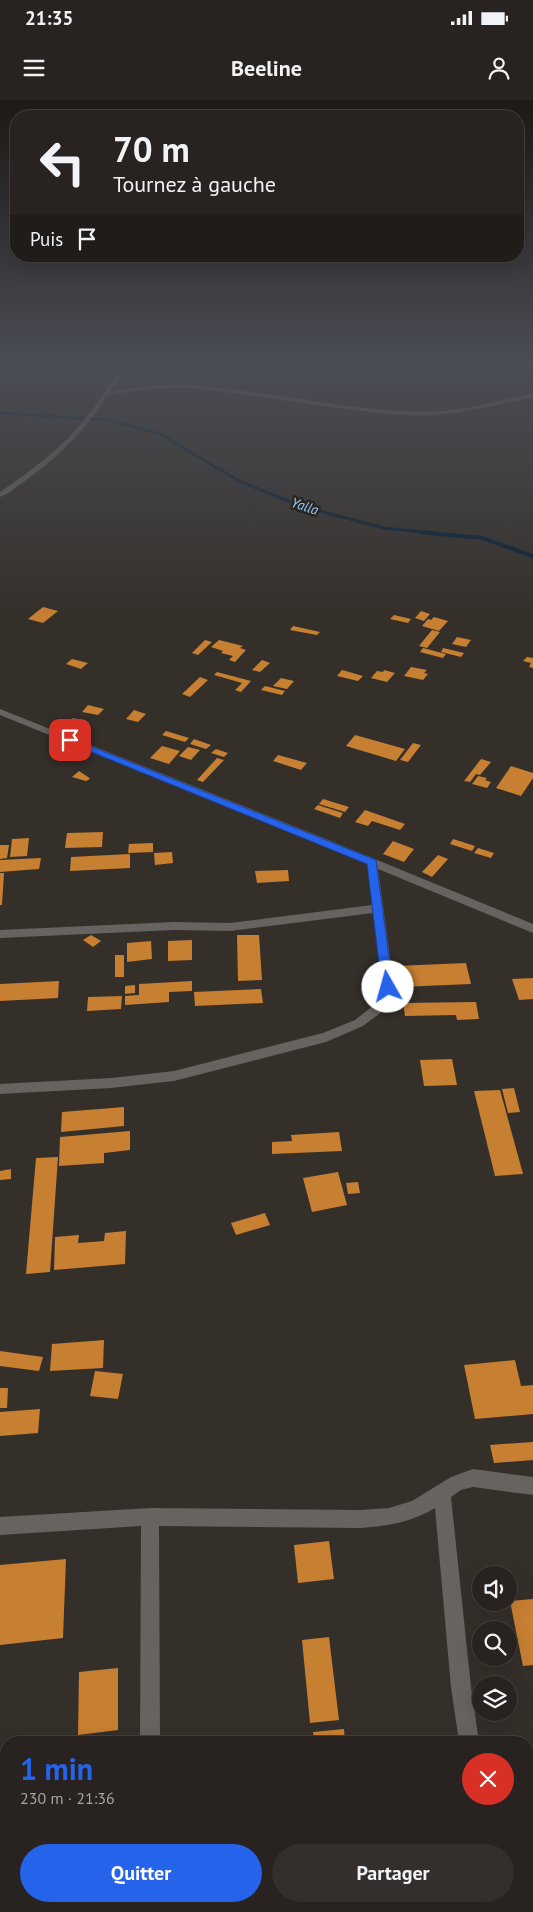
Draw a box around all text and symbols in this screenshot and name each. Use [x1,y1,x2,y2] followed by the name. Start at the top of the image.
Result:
[25,6,73,30] text: 21:35
[20,54,48,82] icon: menu
[231,54,302,82] text: Beeline
[485,54,513,82] icon: person
[113,126,190,172] text: 70 m
[30,130,95,195] icon: left
[113,170,276,198] text: Tournez à gauche
[73,225,101,253] icon: arrive
[30,227,63,251] text: Puis
[289,493,321,519] water label: Yalla
[49,719,91,761] pin
[56,726,84,754] icon: arrive
[361,960,413,1012] position arrow
[472,1566,517,1721] map controls
[472,1566,517,1611] button: sound
[472,1621,517,1666] button: search
[472,1676,517,1721] button: layers
[20,1749,93,1788] text: 1 min
[462,1753,514,1805] button: close
[20,1788,115,1808] text: 230 m · 21:36
[20,1844,262,1902] button: Quitter
[272,1844,514,1902] button: Partager

